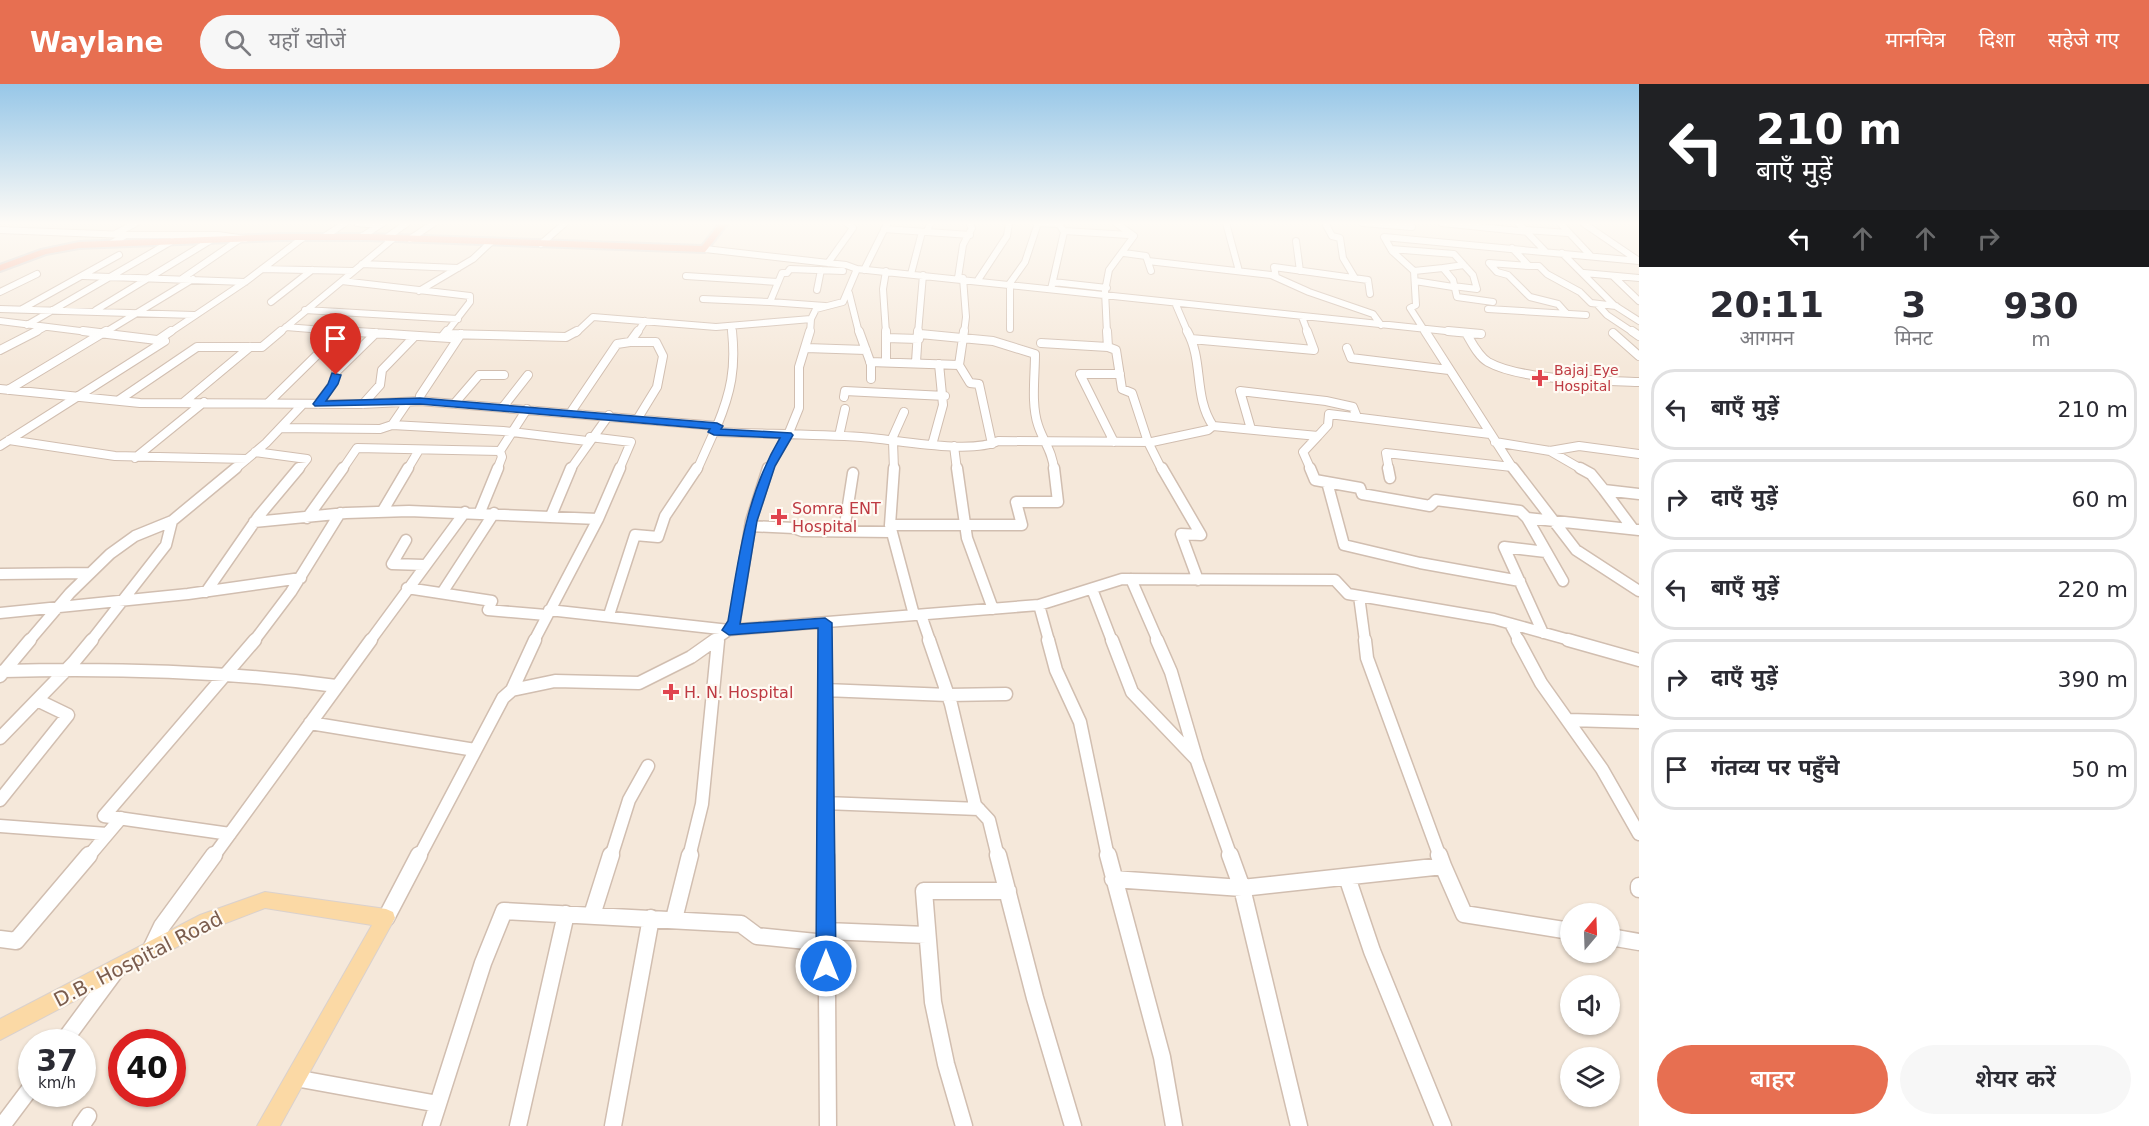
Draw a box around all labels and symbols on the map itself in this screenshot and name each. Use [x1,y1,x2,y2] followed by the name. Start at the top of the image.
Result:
[310,313,361,375] pin
[1554,362,1619,394] place label: Bajaj Eye Hospital
[1531,369,1549,387] marker: Bajaj Eye Hospital
[792,499,881,536] place label: Somra ENT Hospital
[770,508,788,526] marker: Somra ENT Hospital
[662,683,680,701] marker: H. N. Hospital
[684,683,793,702] place label: H. N. Hospital
[1560,903,1620,963] north arrow
[50,906,226,1012] street label: D.B. Hospital Road
[794,934,858,998] position arrow
[108,1029,186,1107] speed limit sign: 40

